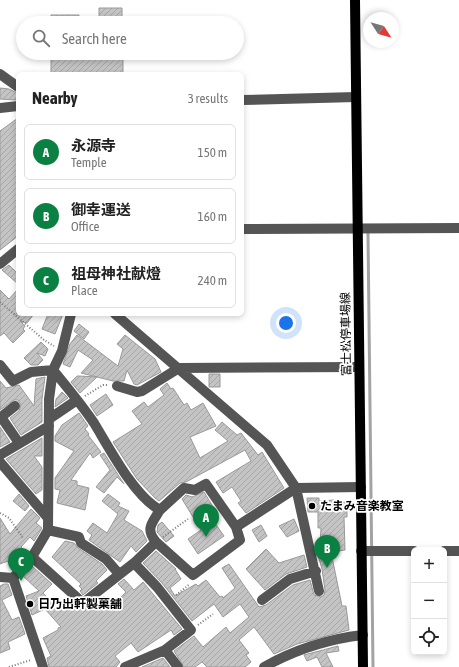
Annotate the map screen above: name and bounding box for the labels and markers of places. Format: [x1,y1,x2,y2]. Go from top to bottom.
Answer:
place label: たまみ音楽教室 [320,499,404,513]
marker: たまみ音楽教室 [307,501,317,511]
pin: A [193,504,219,537]
pin: B [314,535,340,568]
pin: C [8,548,34,581]
place label: 日乃出軒製菓舗 [38,597,122,611]
marker: 日乃出軒製菓舗 [25,599,35,609]

